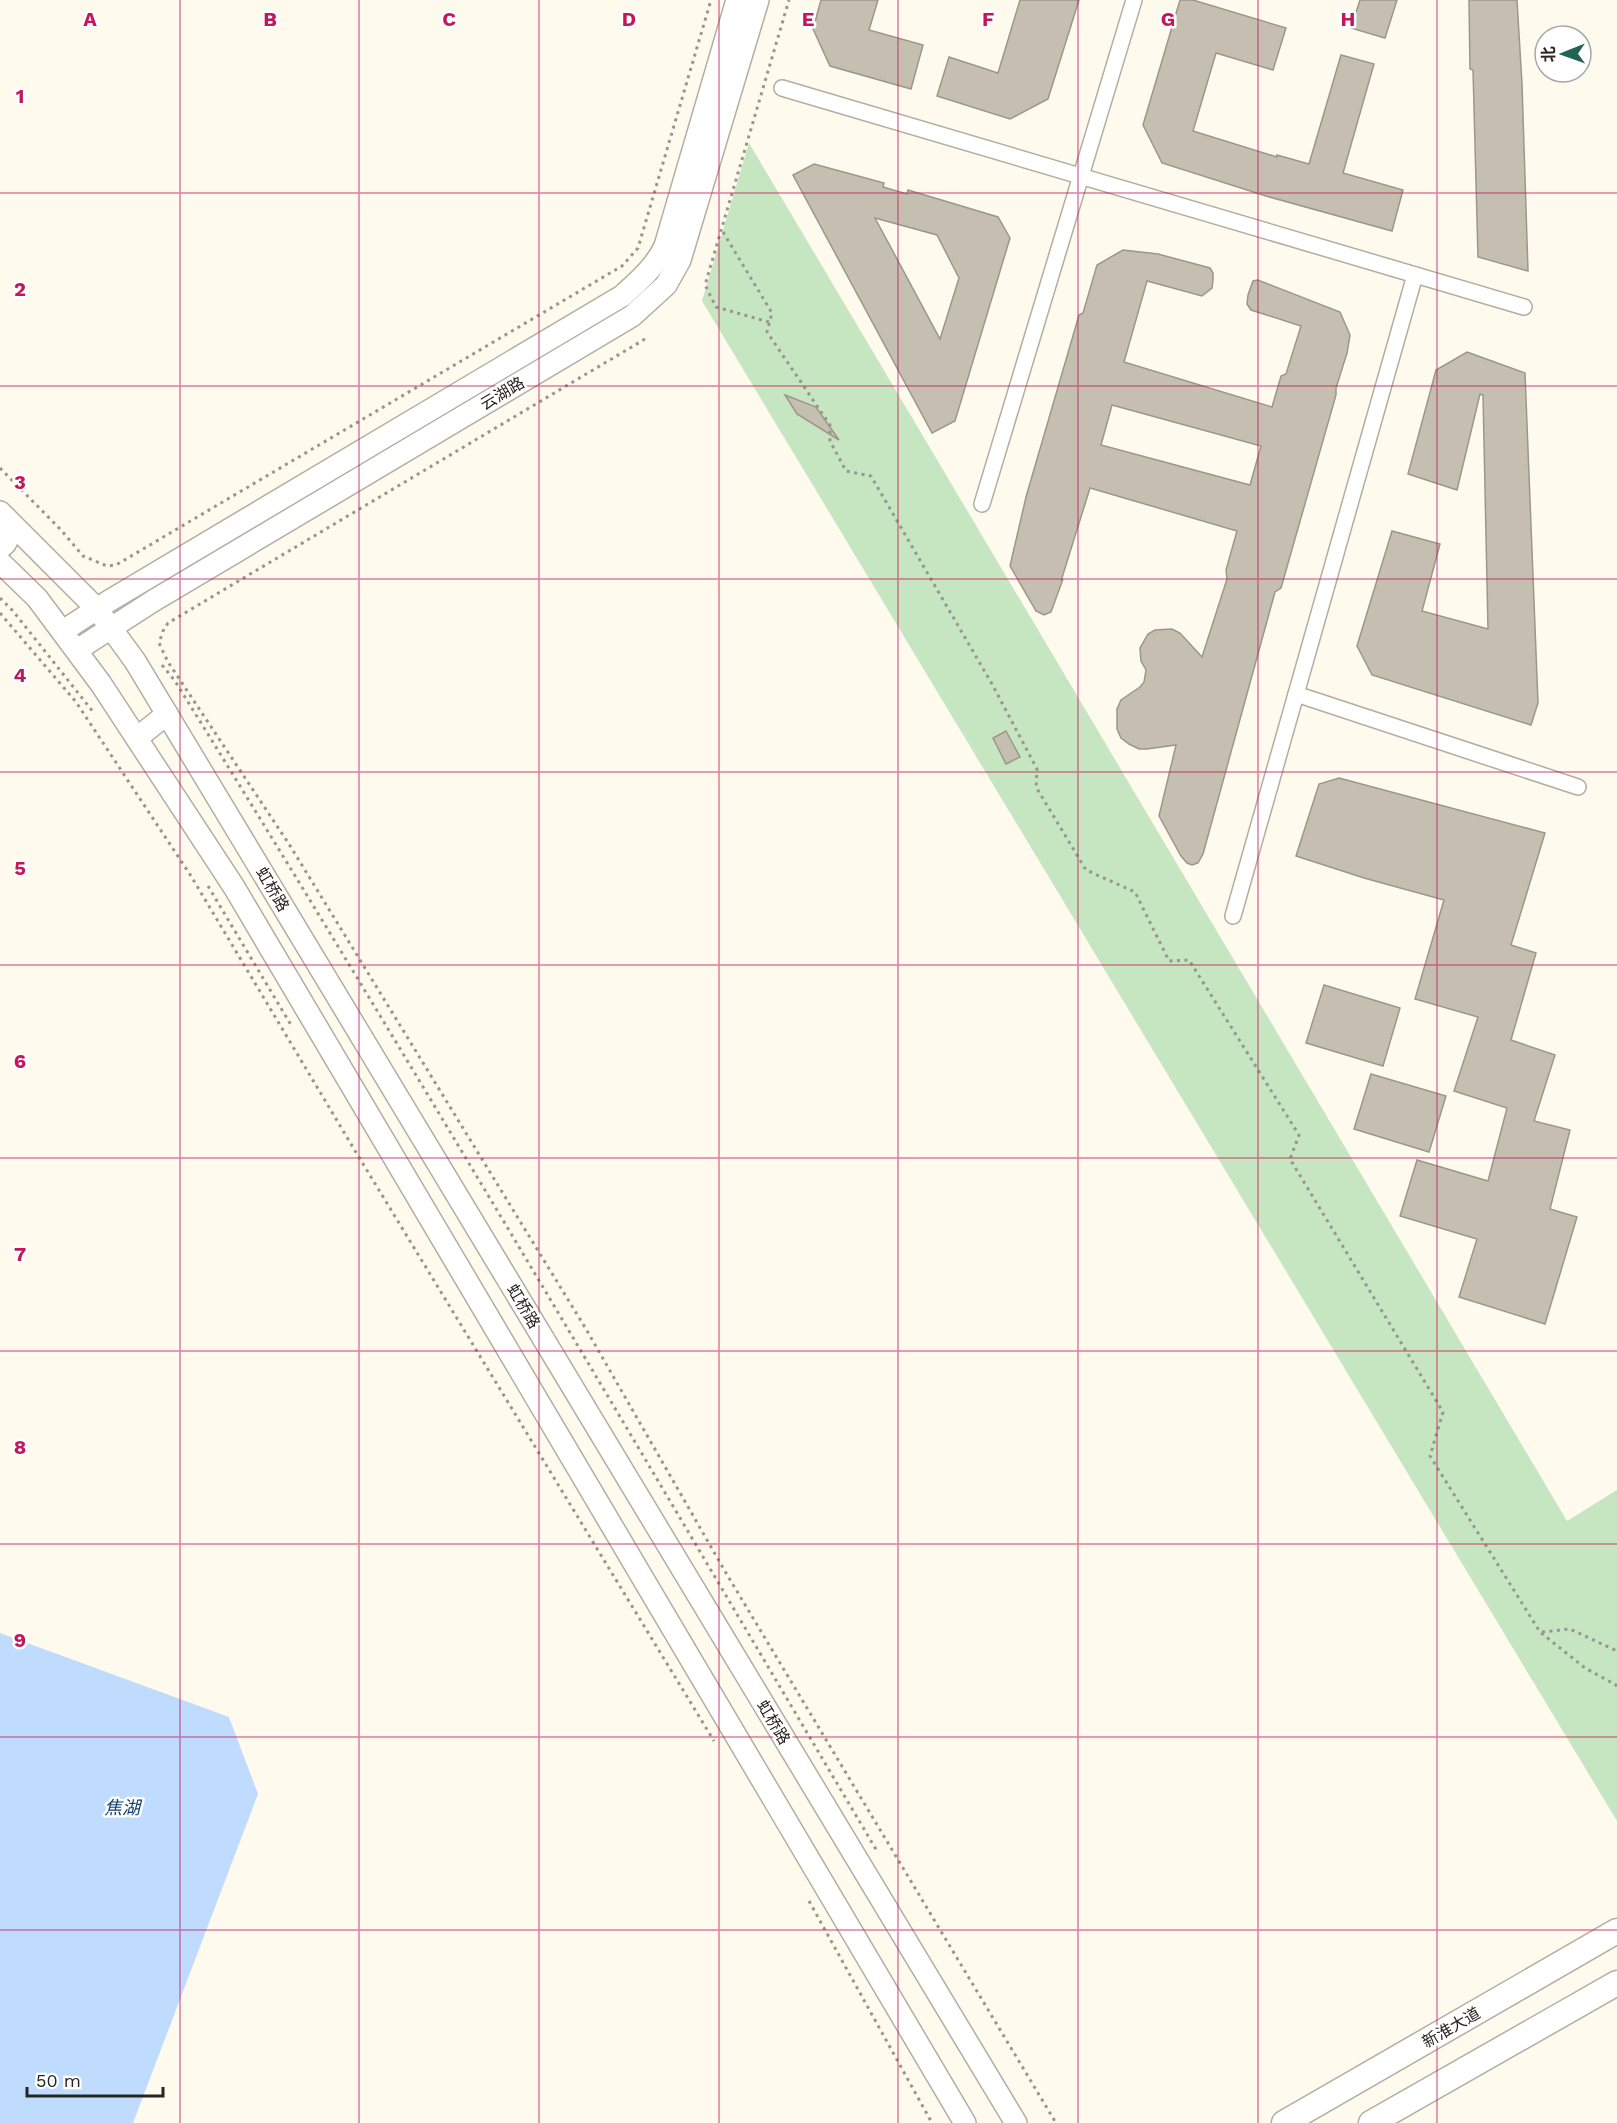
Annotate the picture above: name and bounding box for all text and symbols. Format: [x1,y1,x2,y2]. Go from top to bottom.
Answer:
text: A [83,7,97,31]
text: B [263,7,277,31]
text: C [442,7,456,31]
text: D [622,7,636,31]
text: E [802,7,814,31]
text: F [982,7,994,31]
text: G [1161,7,1175,31]
text: H [1341,7,1355,31]
north arrow [1533,24,1593,84]
text: 北 [1539,46,1558,62]
text: 1 [16,84,24,108]
text: 2 [14,277,26,301]
street label: 云湖路 [477,373,528,414]
text: 3 [14,470,26,494]
text: 4 [14,663,27,687]
text: 5 [14,856,26,880]
street label: 虹桥路 [252,864,293,915]
text: 6 [14,1049,26,1073]
text: 7 [14,1242,26,1266]
street label: 虹桥路 [503,1281,544,1332]
text: 8 [14,1435,26,1459]
text: 9 [14,1628,26,1652]
street label: 虹桥路 [753,1697,794,1748]
water label: 焦湖 [104,1797,143,1818]
street label: 新淮大道 [1419,2003,1484,2052]
scale bar [27,2060,164,2098]
text: 50 m [36,2070,81,2091]

